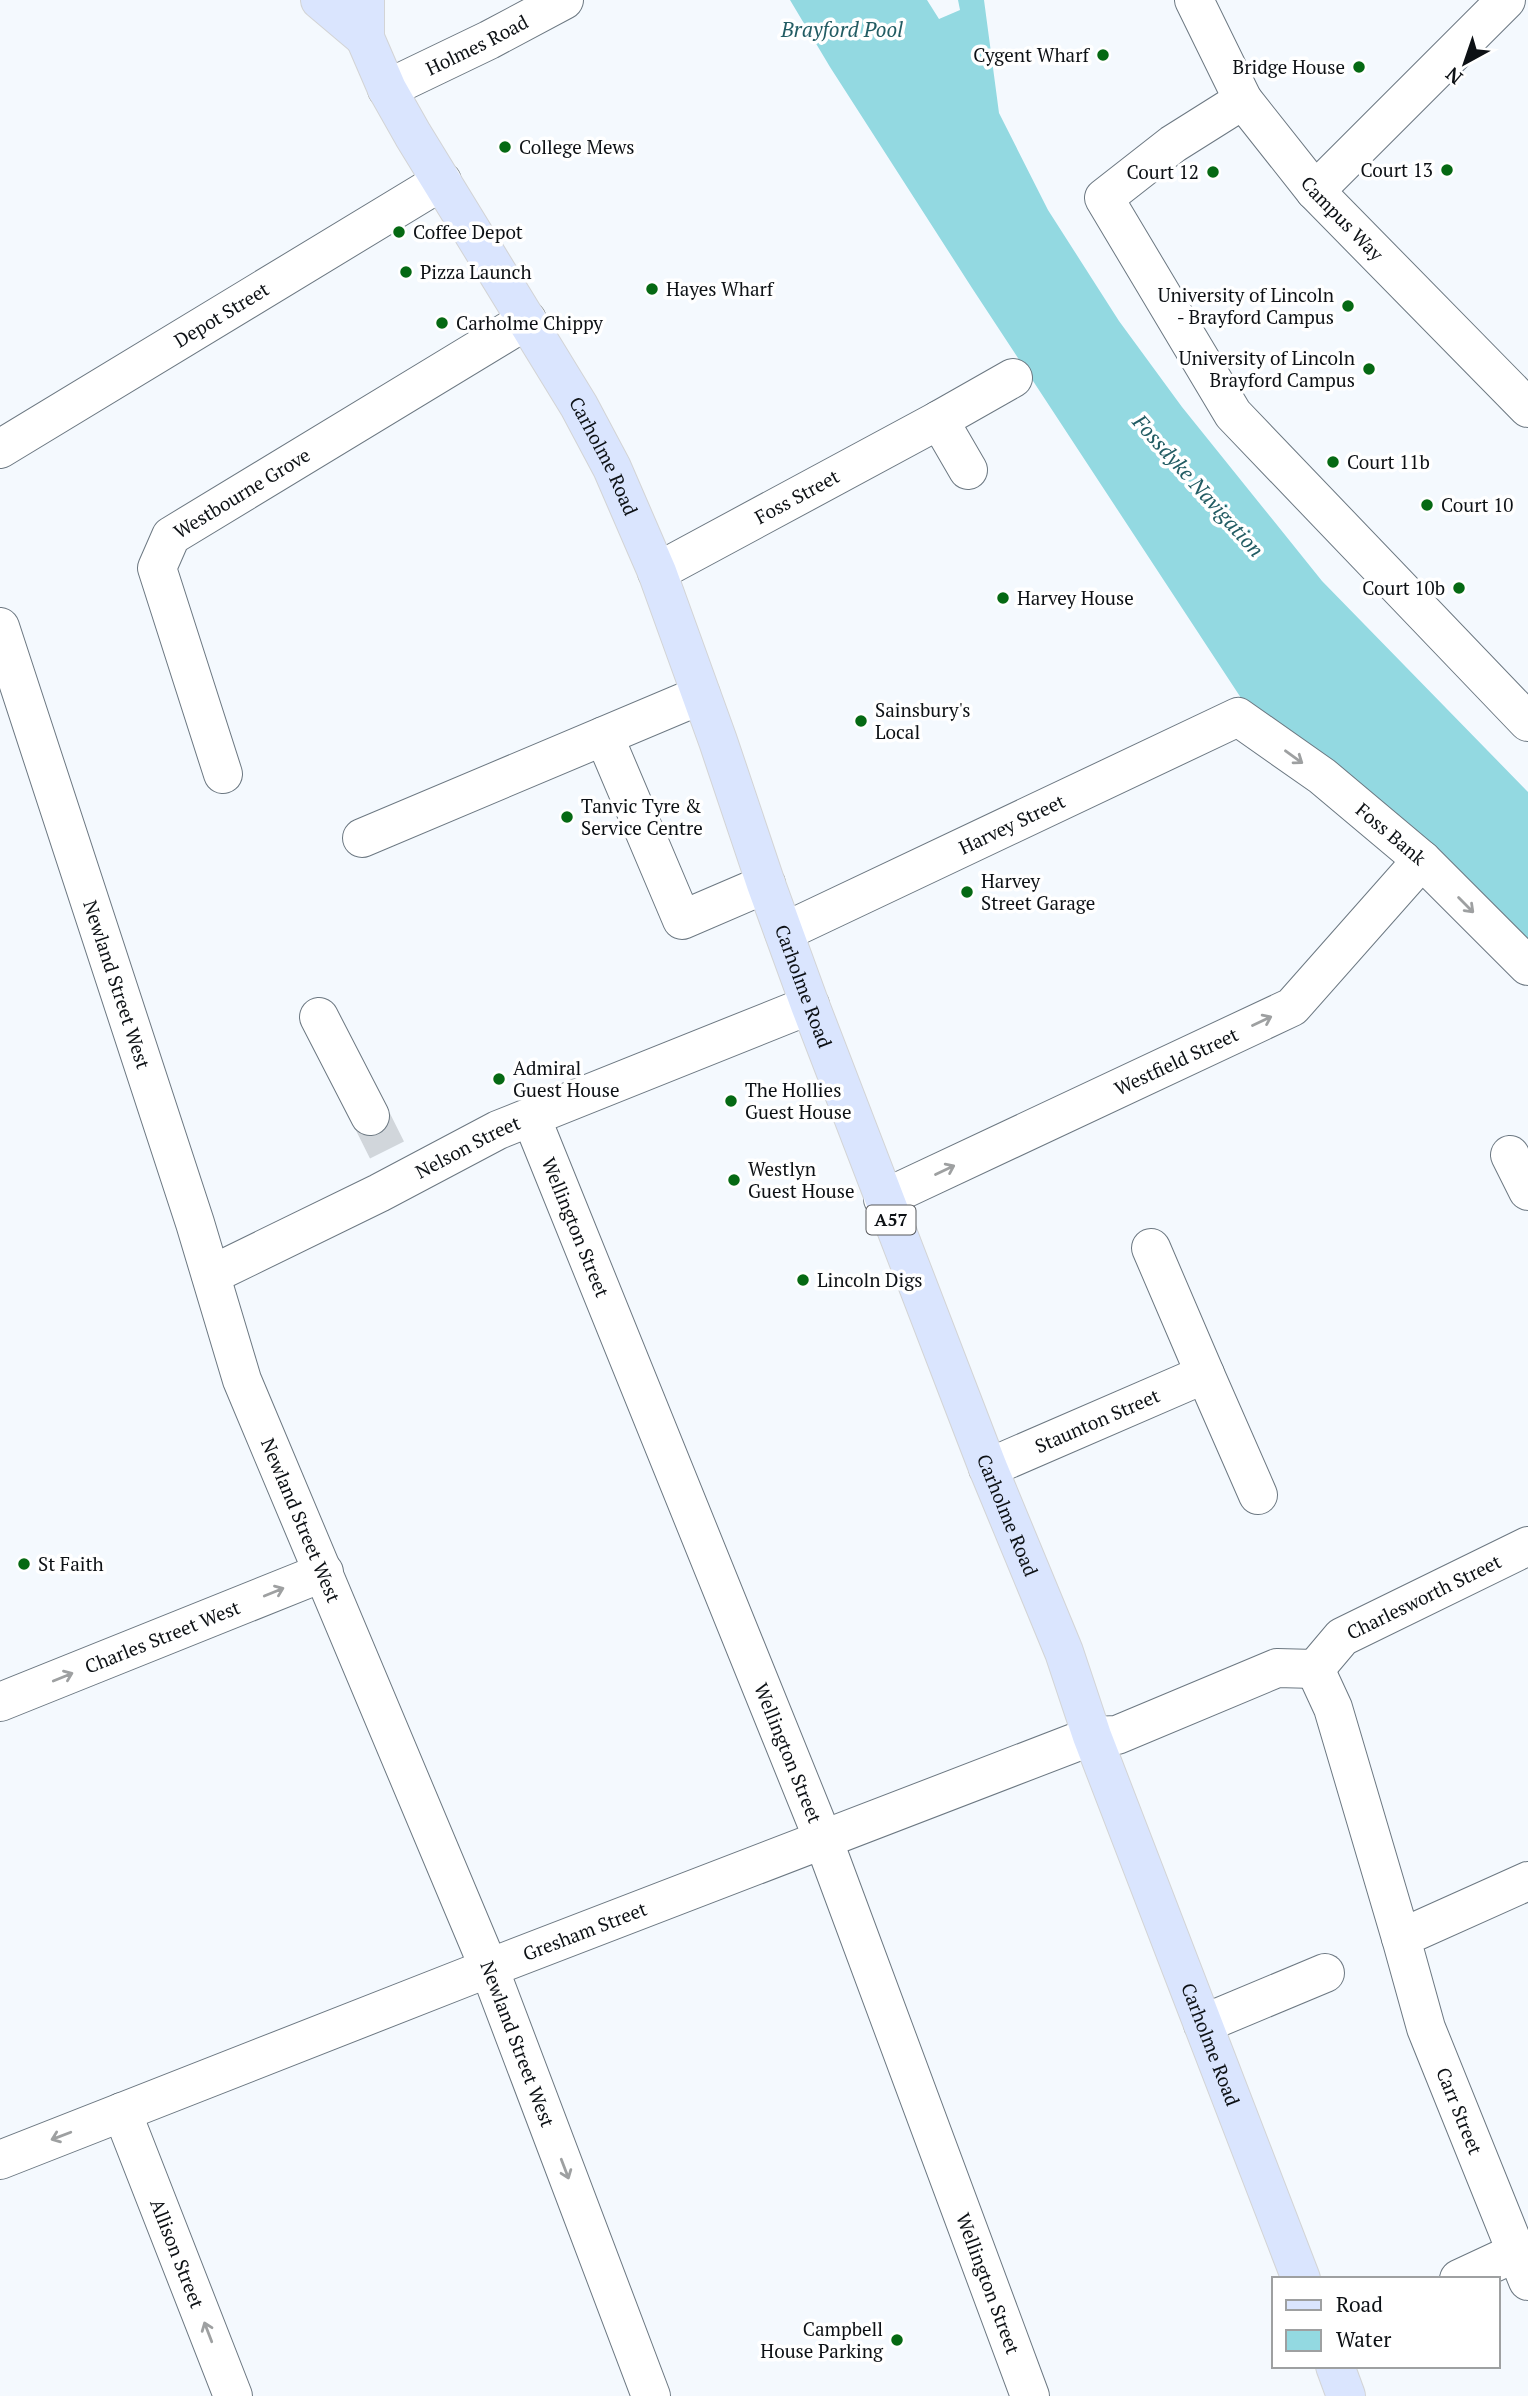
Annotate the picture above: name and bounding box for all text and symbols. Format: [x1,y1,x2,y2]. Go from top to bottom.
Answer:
street label: Holmes Road [421,8,533,81]
water label: Brayford Pool [780,15,903,43]
north arrow [1430,28,1500,98]
place label: Cygent Wharf [973,42,1090,67]
marker: Cygent Wharf [1095,47,1111,63]
place label: Bridge House [1233,54,1345,79]
marker: Bridge House [1351,59,1367,75]
text: N [1440,62,1467,91]
place label: College Mews [519,134,635,159]
marker: College Mews [497,139,513,155]
place label: Court 13 [1361,157,1433,182]
place label: Court 12 [1127,159,1199,184]
marker: Court 13 [1439,162,1455,178]
marker: Court 12 [1205,164,1221,180]
street label: Campus Way [1296,171,1390,266]
place label: Coffee Depot [413,219,523,244]
marker: Coffee Depot [391,224,407,240]
place label: Pizza Launch [420,259,532,284]
marker: Pizza Launch [398,264,414,280]
street label: Depot Street [169,276,273,353]
place label: Hayes Wharf [666,276,775,301]
marker: Hayes Wharf [644,281,660,297]
place label: University of Lincoln - Brayford Campus [1158,282,1334,329]
marker: University of Lincoln - Brayford Campus [1340,298,1356,314]
place label: Carholme Chippy [456,310,603,335]
marker: Carholme Chippy [434,315,450,331]
place label: University of Lincoln Brayford Campus [1179,345,1355,392]
marker: University of Lincoln Brayford Campus [1361,361,1377,377]
street label: Carholme Road [564,392,644,519]
water label: Fossdyke Navigation [1126,407,1270,563]
street label: Westbourne Grove [169,442,314,544]
place label: Court 11b [1347,449,1430,474]
marker: Court 11b [1325,454,1341,470]
street label: Foss Street [750,463,843,529]
place label: Court 10 [1441,492,1513,517]
marker: Court 10 [1419,497,1435,513]
place label: Court 10b [1362,575,1445,600]
marker: Court 10b [1451,580,1467,596]
place label: Harvey House [1017,585,1134,610]
marker: Harvey House [995,590,1011,606]
place label: Sainsbury's Local [875,697,970,744]
marker: Sainsbury's Local [853,713,869,729]
one-way arrow [1284,750,1303,764]
street label: Harvey Street [954,788,1069,860]
place label: Tanvic Tyre & Service Centre [581,793,703,840]
street label: Foss Bank [1351,797,1432,870]
marker: Tanvic Tyre & Service Centre [559,809,575,825]
place label: Harvey Street Garage [981,868,1095,915]
marker: Harvey Street Garage [959,884,975,900]
one-way arrow [1457,896,1474,913]
street label: Newland Street West [78,897,157,1072]
street label: Carholme Road [770,921,838,1052]
one-way arrow [1251,1014,1272,1027]
street label: Westfield Street [1110,1021,1242,1101]
place label: Admiral Guest House [513,1055,619,1102]
marker: Admiral Guest House [491,1071,507,1087]
place label: The Hollies Guest House [745,1077,851,1124]
marker: The Hollies Guest House [723,1093,739,1109]
street label: Nelson Street [411,1109,524,1184]
street label: Wellington Street [537,1153,616,1301]
place label: Westlyn Guest House [748,1156,854,1203]
one-way arrow [934,1163,955,1176]
marker: Westlyn Guest House [726,1172,742,1188]
road number: A57 [866,1205,916,1234]
place label: Lincoln Digs [817,1267,922,1292]
marker: Lincoln Digs [795,1272,811,1288]
street label: Staunton Street [1031,1382,1163,1458]
street label: Newland Street West [256,1434,347,1606]
street label: Carholme Road [972,1450,1044,1580]
street label: Charlesworth Street [1342,1548,1505,1645]
place label: St Faith [38,1551,104,1576]
marker: St Faith [16,1556,32,1572]
one-way arrow [263,1585,285,1598]
street label: Charles Street West [81,1594,244,1679]
one-way arrow [52,1670,74,1683]
street label: Wellington Street [749,1679,828,1826]
street label: Gresham Street [519,1896,650,1966]
street label: Newland Street West [475,1957,561,2130]
street label: Carholme Road [1176,1979,1246,2109]
street label: Carr Street [1431,2063,1489,2158]
one-way arrow [50,2130,72,2143]
one-way arrow [560,2158,572,2180]
street label: Allison Street [145,2195,210,2312]
street label: Wellington Street [951,2209,1026,2357]
legend [1272,2277,1500,2368]
text: Road [1336,2290,1383,2318]
place label: Campbell House Parking [760,2316,884,2363]
one-way arrow [201,2322,214,2344]
text: Water [1336,2325,1391,2353]
marker: Campbell House Parking [889,2332,905,2348]

